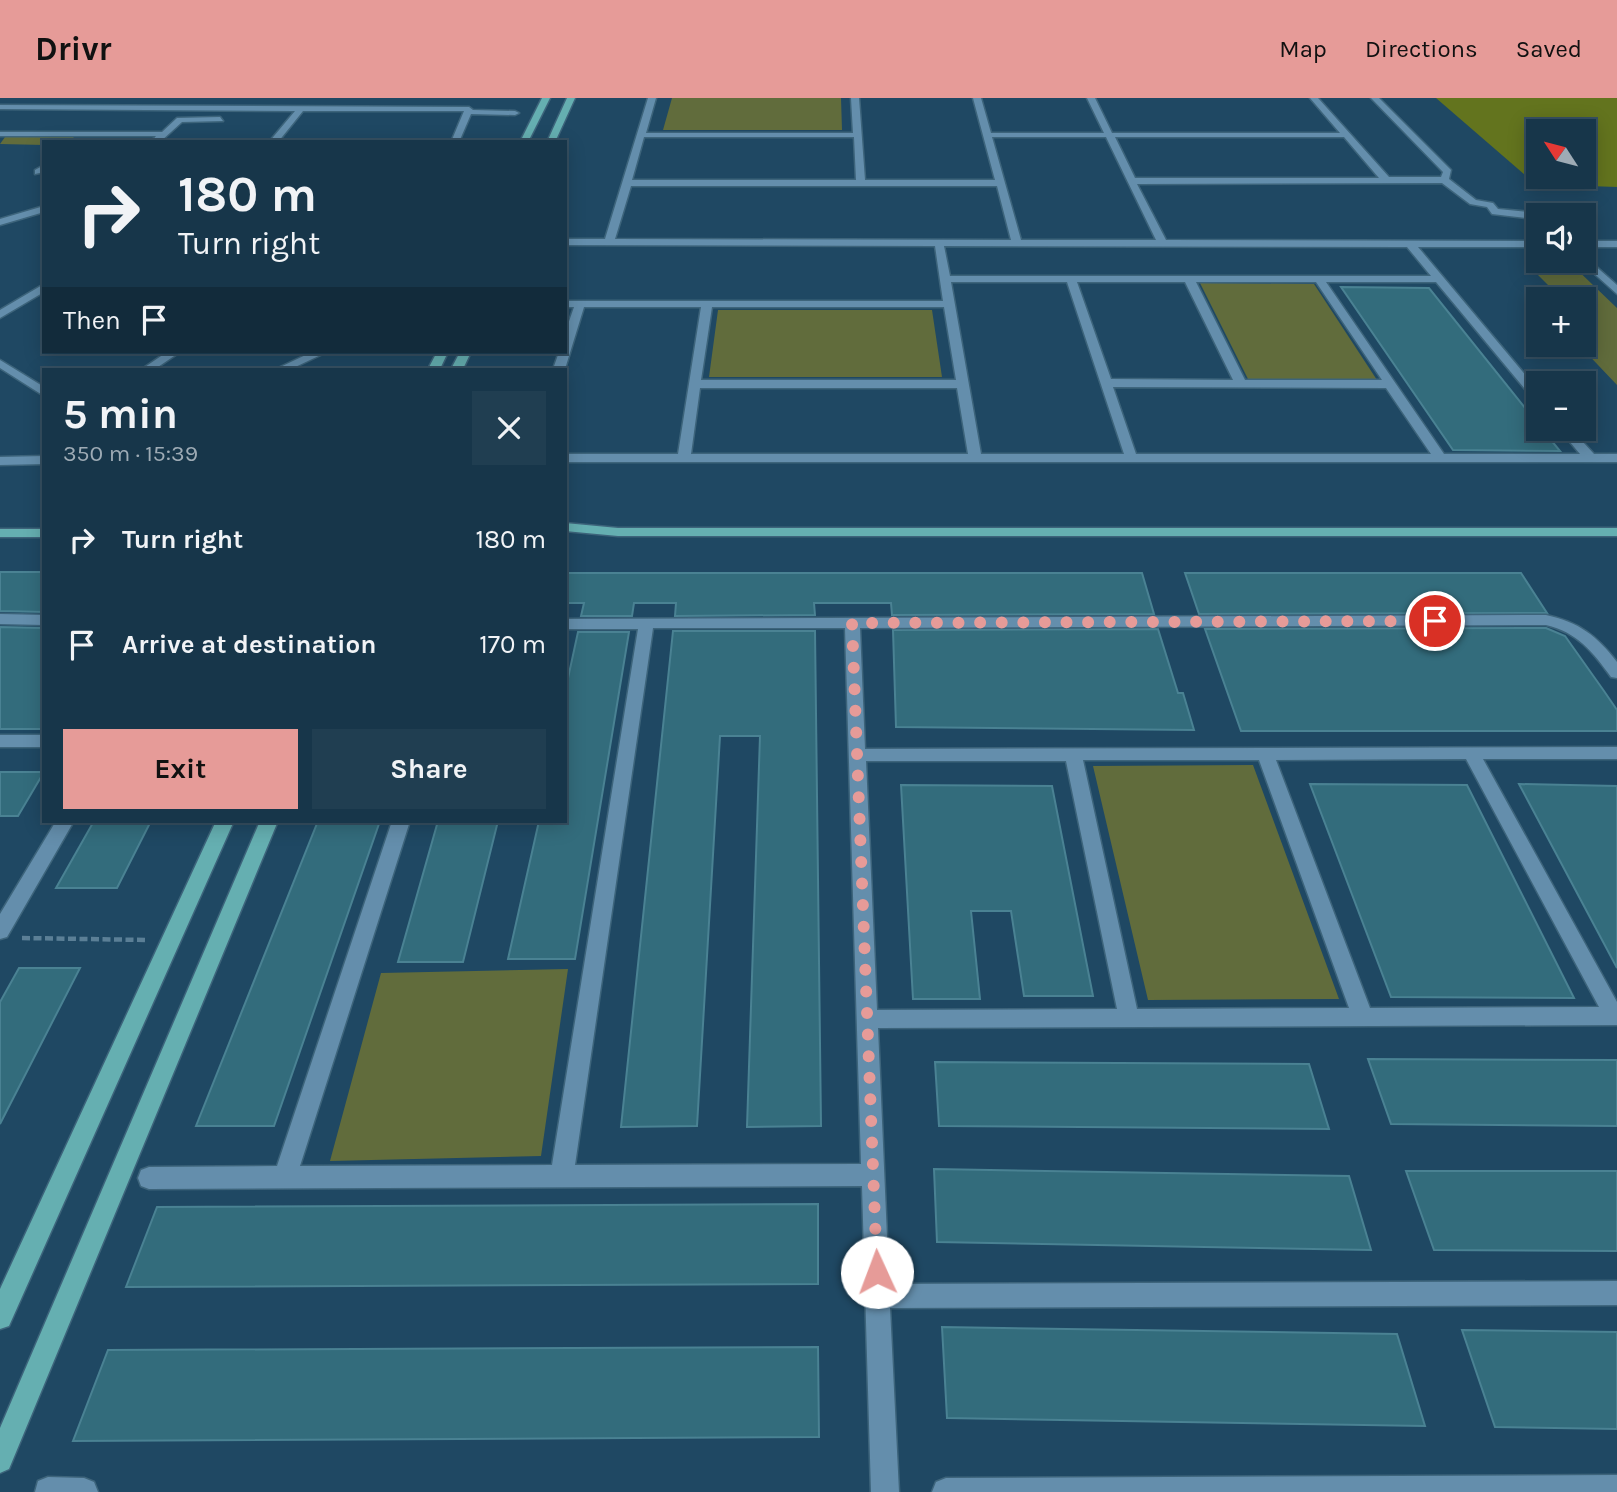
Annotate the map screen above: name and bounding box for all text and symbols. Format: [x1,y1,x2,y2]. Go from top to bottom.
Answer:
text: Drivr [35,30,112,68]
text: Map [1279,35,1327,63]
text: Directions [1365,35,1478,63]
text: Saved [1516,35,1582,63]
north arrow [1526,119,1596,189]
map controls [1526,119,1596,441]
text: 180 m [178,166,317,223]
icon: right [63,168,154,259]
button: sound [1526,203,1596,273]
text: Turn right [178,225,320,262]
button: + [1526,287,1596,357]
icon: arrive [135,301,173,339]
text: Then [63,305,121,336]
button: − [1526,371,1596,441]
text: 5 min [63,389,178,439]
button: close [472,391,546,465]
text: 350 m · 15:39 [63,440,198,467]
icon: right [63,521,101,559]
text: Turn right [122,524,243,555]
text: 180 m [476,524,546,555]
pin [1405,591,1465,651]
icon: arrive [1416,602,1454,640]
icon: arrive [63,626,101,664]
text: Arrive at destination [122,629,376,660]
text: 170 m [479,629,546,660]
button: Exit [63,729,298,809]
button: Share [312,729,546,809]
position arrow [840,1235,914,1309]

